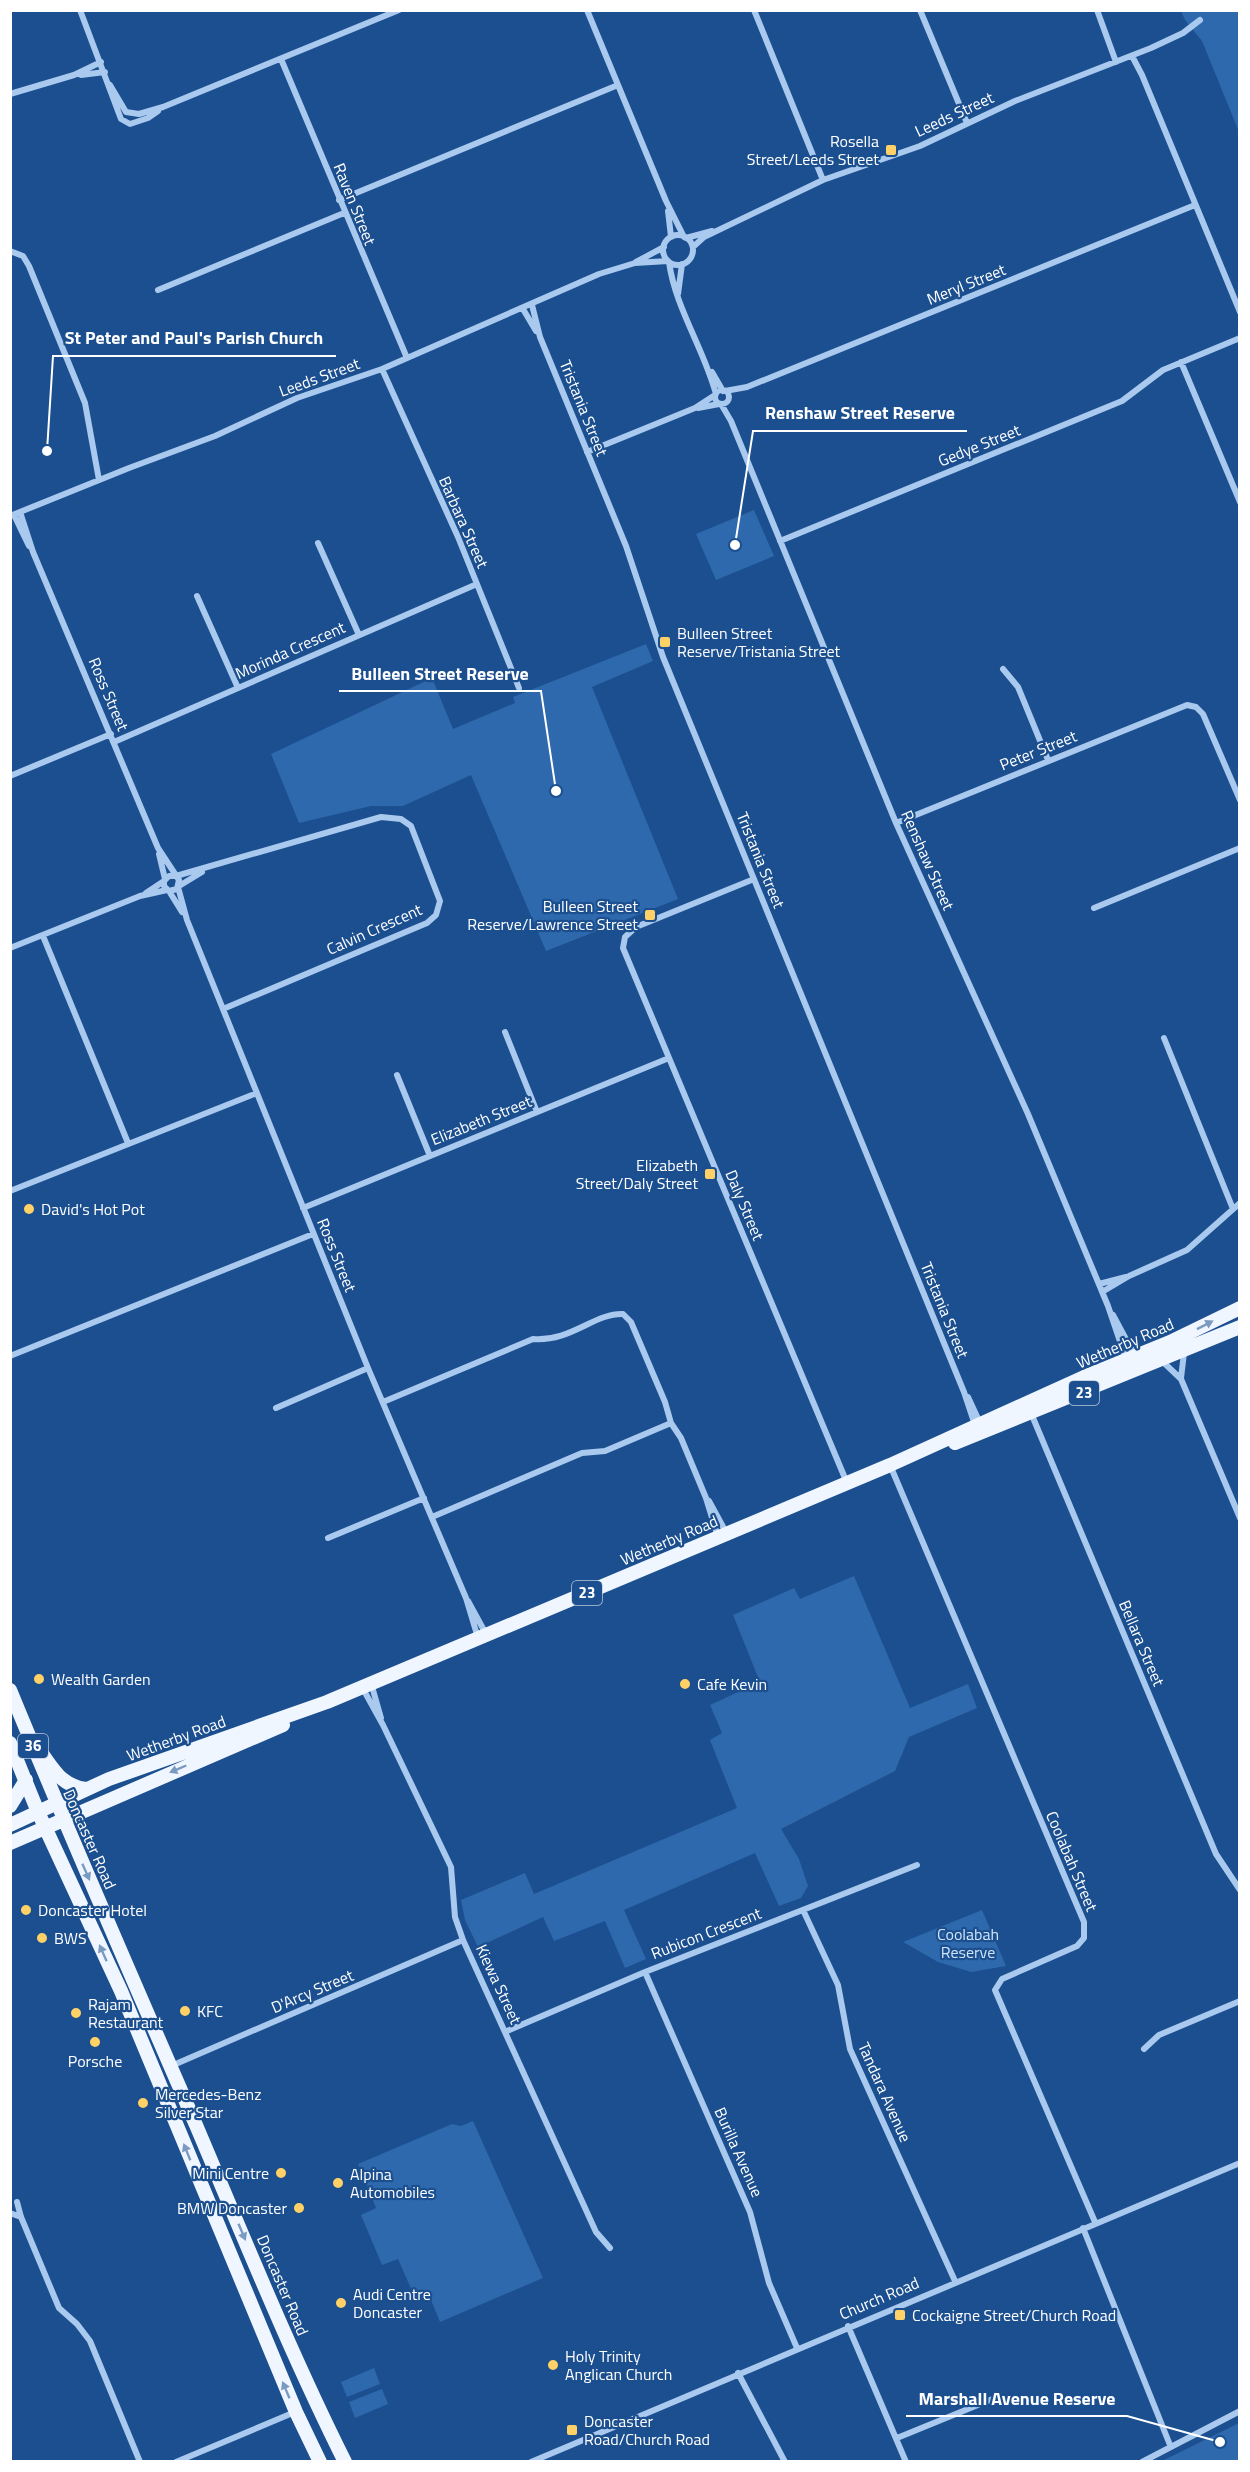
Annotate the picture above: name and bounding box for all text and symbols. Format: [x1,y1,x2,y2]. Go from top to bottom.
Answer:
street label: Leeds Street [911,85,998,143]
place label: Rosella Street/Leeds Street [747,129,879,171]
marker: Rosella Street/Leeds Street [884,143,898,157]
street label: Raven Street [328,159,383,249]
street label: Meryl Street [923,257,1009,311]
callout: St Peter and Paul's Parish Church [53,320,336,356]
text: St Peter and Paul's Parish Church [65,324,323,351]
street label: Leeds Street [275,351,363,403]
street label: Tristania Street [554,356,614,460]
callout: Renshaw Street Reserve [753,395,967,431]
text: Renshaw Street Reserve [765,399,955,426]
street label: Gedye Street [934,417,1024,472]
street label: Barbara Street [433,472,495,572]
street label: Morinda Crescent [231,615,349,685]
place label: Bulleen Street Reserve/Tristania Street [677,621,840,663]
marker: Bulleen Street Reserve/Tristania Street [658,635,672,649]
street label: Ross Street [83,653,135,735]
callout: Bulleen Street Reserve [339,655,541,691]
text: Bulleen Street Reserve [351,660,529,687]
street label: Peter Street [996,723,1081,776]
street label: Renshaw Street [895,806,961,914]
street label: Tristania Street [731,808,791,912]
place label: Bulleen Street Reserve/Lawrence Street [467,894,638,936]
street label: Calvin Crescent [322,897,426,961]
marker: Bulleen Street Reserve/Lawrence Street [643,908,657,922]
street label: Elizabeth Street [427,1089,535,1151]
place label: Elizabeth Street/Daly Street [576,1153,698,1195]
street label: Daly Street [719,1166,771,1244]
marker: Elizabeth Street/Daly Street [703,1167,717,1181]
place label: David's Hot Pot [41,1197,145,1221]
marker: David's Hot Pot [22,1202,36,1216]
street label: Ross Street [311,1214,363,1296]
street label: Tristania Street [915,1258,975,1362]
street label: Wetherby Road [1073,1312,1177,1374]
one-way arrow [1196,1320,1213,1330]
road number: 23 [1069,1381,1099,1405]
street label: Wetherby Road [617,1509,721,1571]
road number: 23 [572,1581,602,1605]
street label: Bellara Street [1113,1596,1171,1690]
place label: Wealth Garden [51,1667,151,1691]
marker: Wealth Garden [32,1672,46,1686]
place label: Cafe Kevin [697,1672,767,1696]
marker: Cafe Kevin [678,1677,692,1691]
street label: Wetherby Road [123,1709,229,1767]
road number: 36 [18,1734,48,1758]
one-way arrow [169,1764,187,1774]
street label: Doncaster Road [57,1785,123,1893]
street label: Coolabah Street [1040,1807,1104,1915]
one-way arrow [81,1863,91,1881]
place label: Doncaster Hotel [38,1898,147,1922]
street label: Rubicon Crescent [647,1901,765,1965]
marker: Doncaster Hotel [19,1903,33,1917]
park label: Coolabah Reserve [937,1922,999,1964]
place label: BWS [54,1926,87,1950]
marker: BWS [35,1931,49,1945]
street label: Kiewa Street [470,1940,528,2028]
one-way arrow [98,1943,108,1961]
street label: D'Arcy Street [267,1963,357,2019]
place label: Rajam Restaurant [88,1992,163,2034]
place label: KFC [197,1999,223,2023]
marker: KFC [178,2004,192,2018]
marker: Rajam Restaurant [69,2006,83,2020]
marker: Porsche [88,2035,102,2049]
street label: Tandara Avenue [852,2038,918,2146]
place label: Porsche [68,2049,122,2073]
place label: Mercedes-Benz Silver Star [155,2082,261,2124]
marker: Mercedes-Benz Silver Star [136,2096,150,2110]
street label: Burilla Avenue [708,2103,770,2201]
one-way arrow [182,2142,192,2160]
place label: Mini Centre [192,2161,269,2185]
place label: Alpina Automobiles [350,2162,435,2204]
marker: Mini Centre [274,2166,288,2180]
marker: Alpina Automobiles [331,2176,345,2190]
place label: BMW Doncaster [177,2196,287,2220]
marker: BMW Doncaster [292,2201,306,2215]
one-way arrow [237,2224,247,2242]
street label: Doncaster Road [251,2231,315,2339]
street label: Church Road [835,2270,923,2326]
place label: Audi Centre Doncaster [353,2282,431,2324]
marker: Audi Centre Doncaster [334,2296,348,2310]
place label: Cockaigne Street/Church Road [912,2303,1116,2327]
marker: Cockaigne Street/Church Road [893,2308,907,2322]
place label: Holy Trinity Anglican Church [565,2344,672,2386]
marker: Holy Trinity Anglican Church [546,2358,560,2372]
one-way arrow [281,2380,291,2398]
callout: Marshall Avenue Reserve [906,2380,1127,2416]
text: Marshall Avenue Reserve [919,2385,1115,2412]
place label: Doncaster Road/Church Road [584,2409,710,2451]
marker: Doncaster Road/Church Road [565,2423,579,2437]

